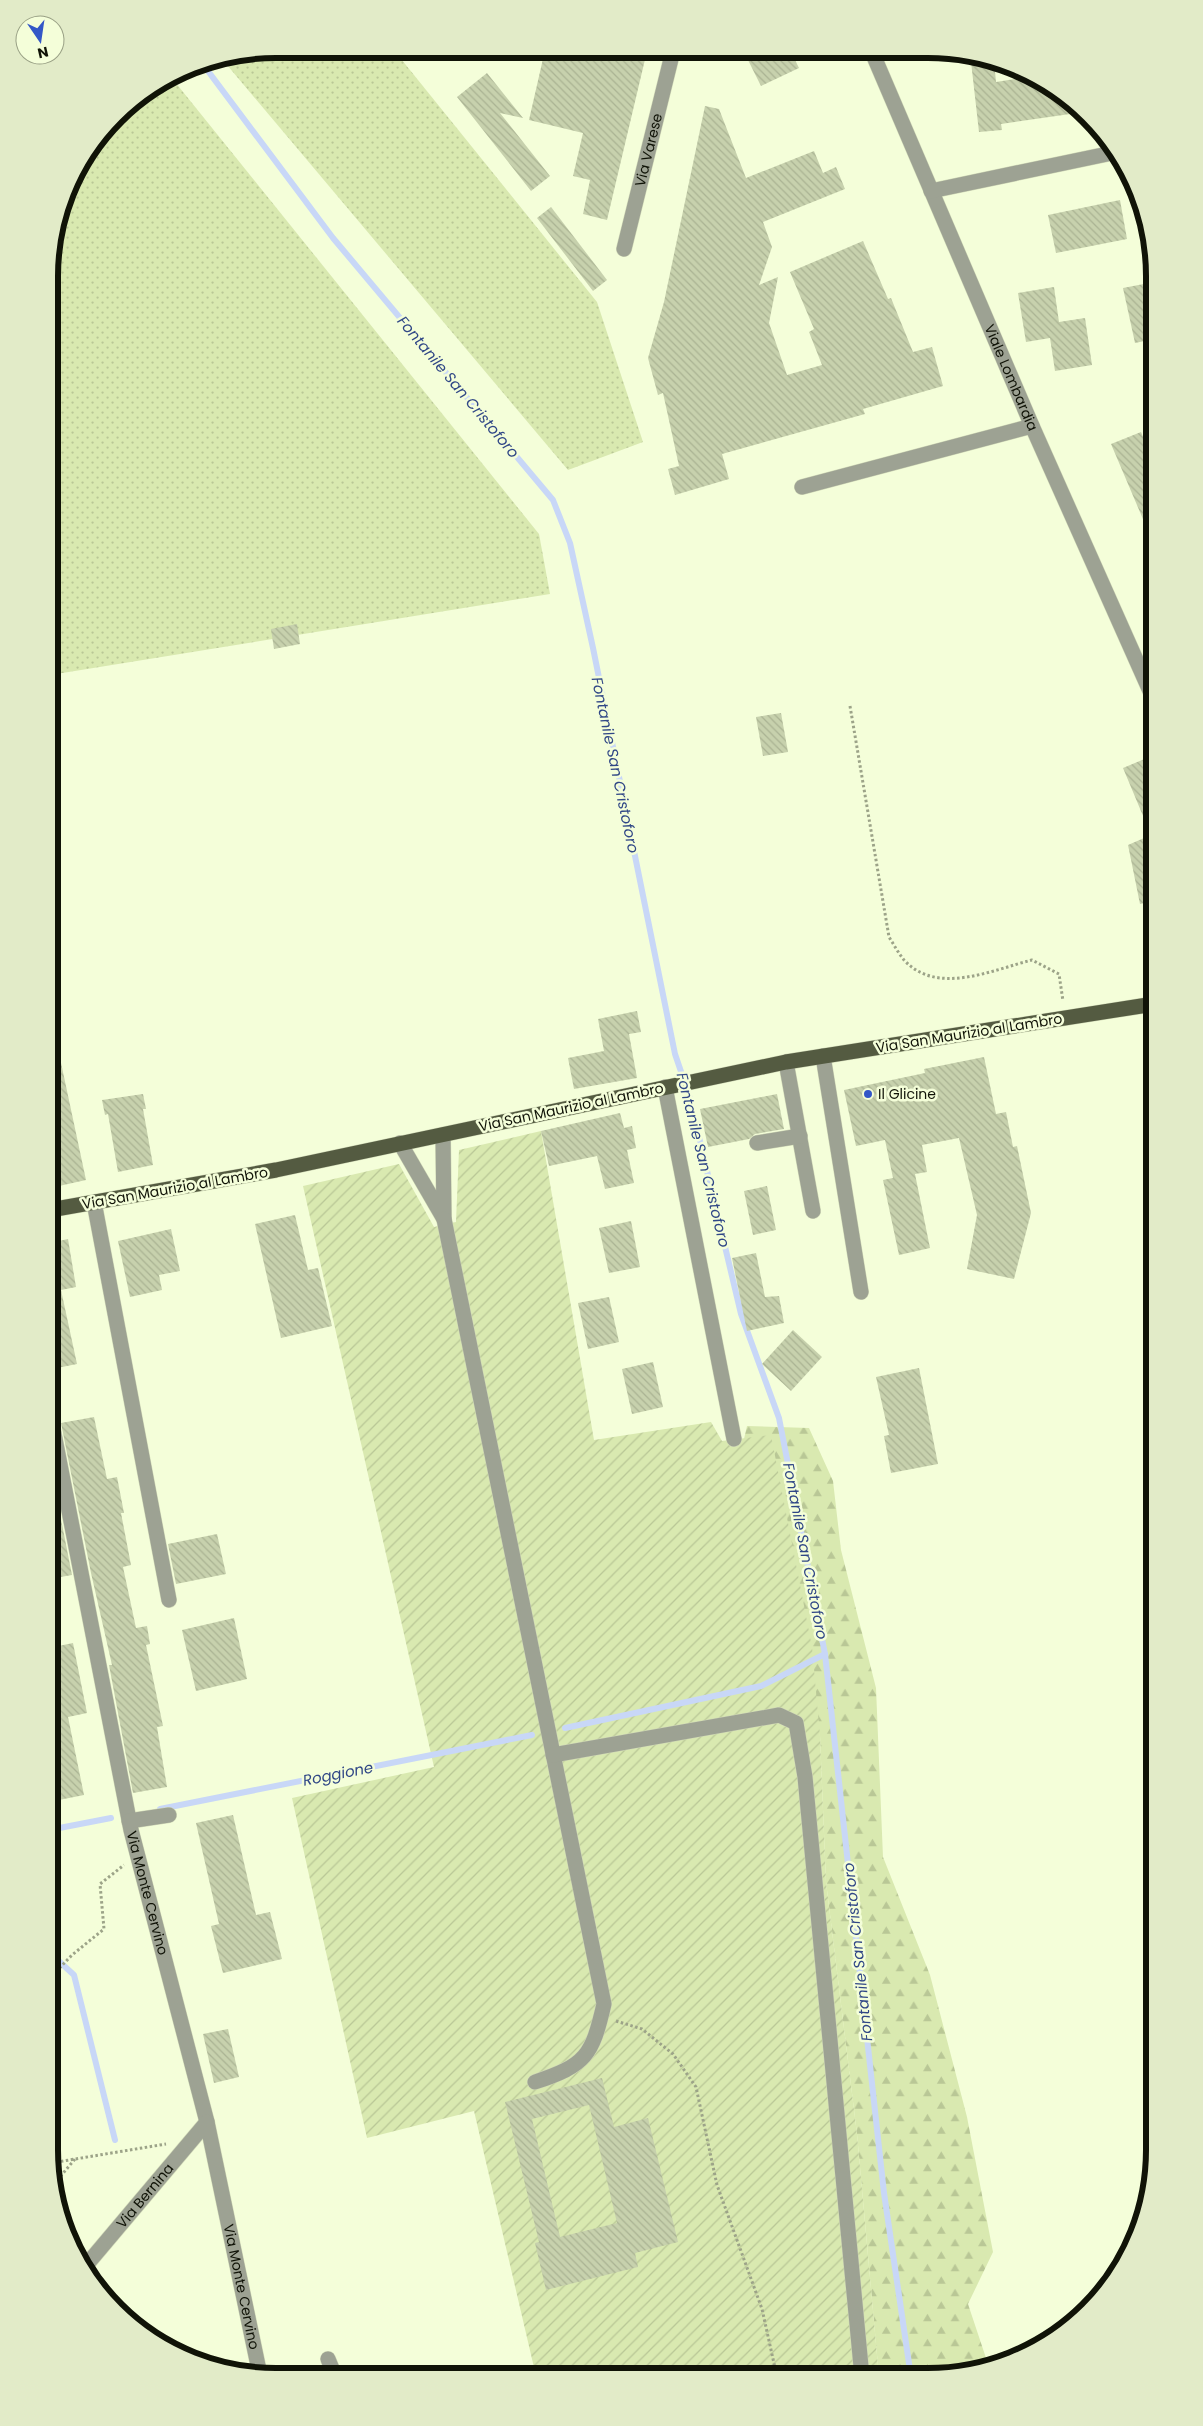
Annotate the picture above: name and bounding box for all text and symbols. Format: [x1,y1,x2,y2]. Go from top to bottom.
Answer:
north arrow [15,15,65,65]
text: N [36,42,50,64]
street label: Via Varese [630,111,667,189]
water label: Fontanile San Cristoforo [393,311,524,462]
street label: Viale Lombardia [980,321,1043,434]
water label: Fontanile San Cristoforo [587,675,644,855]
street label: Via San Maurizio al Lambro [874,1008,1064,1058]
water label: Fontanile San Cristoforo [672,1070,735,1250]
street label: Via San Maurizio al Lambro [477,1078,665,1136]
place label: Il Glicine [878,1084,936,1104]
marker: Il Glicine [862,1088,874,1100]
street label: Via San Maurizio al Lambro [81,1162,270,1214]
water label: Fontanile San Cristoforo [778,1461,833,1641]
water label: Roggione [301,1756,375,1791]
street label: Via Monte Cervino [122,1829,173,1957]
water label: Fontanile San Cristoforo [838,1862,877,2042]
street label: Via Bernina [112,2159,178,2232]
street label: Via Monte Cervino [219,2222,264,2351]

